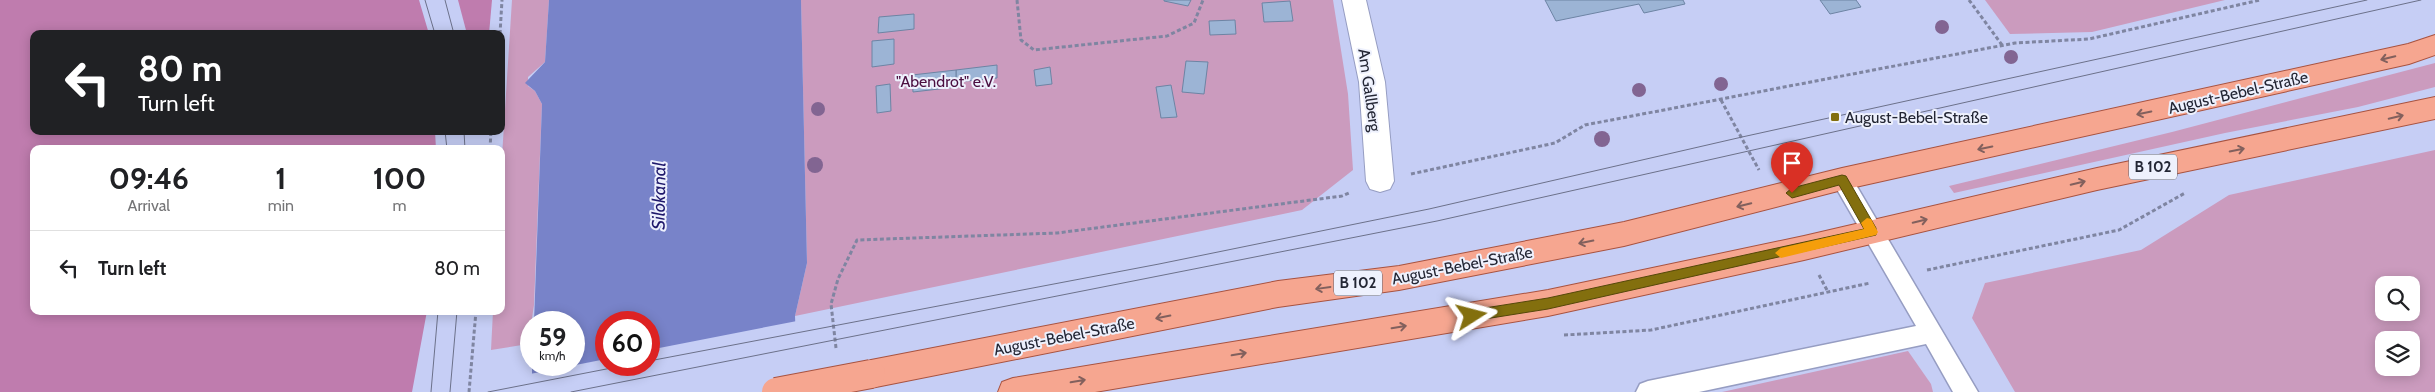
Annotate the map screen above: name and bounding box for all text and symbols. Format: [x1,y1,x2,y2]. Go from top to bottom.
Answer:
text: 80 m [138,47,222,90]
street label: Am Gallberg [1354,47,1385,134]
icon: left [55,50,120,115]
one-way arrow [2381,54,2397,63]
street label: August-Bebel-Straße [2166,67,2310,118]
park label: "Abendrot" e.V. [896,72,996,91]
text: Turn left [138,90,215,117]
place label: August-Bebel-Straße [1845,108,1988,127]
one-way arrow [2136,109,2152,118]
marker: August-Bebel-Straße [1829,111,1841,123]
one-way arrow [2387,112,2403,121]
pin [1771,142,1813,193]
one-way arrow [1977,144,1993,153]
one-way arrow [2228,145,2244,155]
icon: arrive [1778,149,1806,177]
road number: B 102 [2129,154,2177,180]
text: 09:46 [109,160,189,197]
text: 1 [275,160,286,197]
text: 100 [373,160,426,197]
water label: Silokanal [647,161,671,230]
one-way arrow [2069,178,2085,187]
text: Arrival [128,196,170,215]
text: min [268,196,294,215]
text: m [392,196,407,215]
one-way arrow [1737,201,1753,210]
one-way arrow [1911,216,1927,225]
one-way arrow [1578,237,1594,247]
street label: August-Bebel-Straße [1390,243,1534,288]
icon: left [55,254,83,282]
text: Turn left [98,257,166,280]
text: 80 m [434,257,480,280]
road number: B 102 [1334,270,1382,296]
map controls [2375,276,2420,376]
button: search [2375,276,2420,321]
one-way arrow [1315,283,1331,293]
position arrow [1445,289,1497,341]
speed limit sign: 60 [595,311,660,376]
one-way arrow [1155,313,1171,322]
street label: August-Bebel-Straße [992,314,1136,359]
text: 59 [539,322,566,352]
one-way arrow [1390,322,1406,332]
button: layers [2375,331,2420,376]
text: km/h [539,348,566,363]
one-way arrow [1230,348,1246,358]
one-way arrow [1070,375,1086,385]

